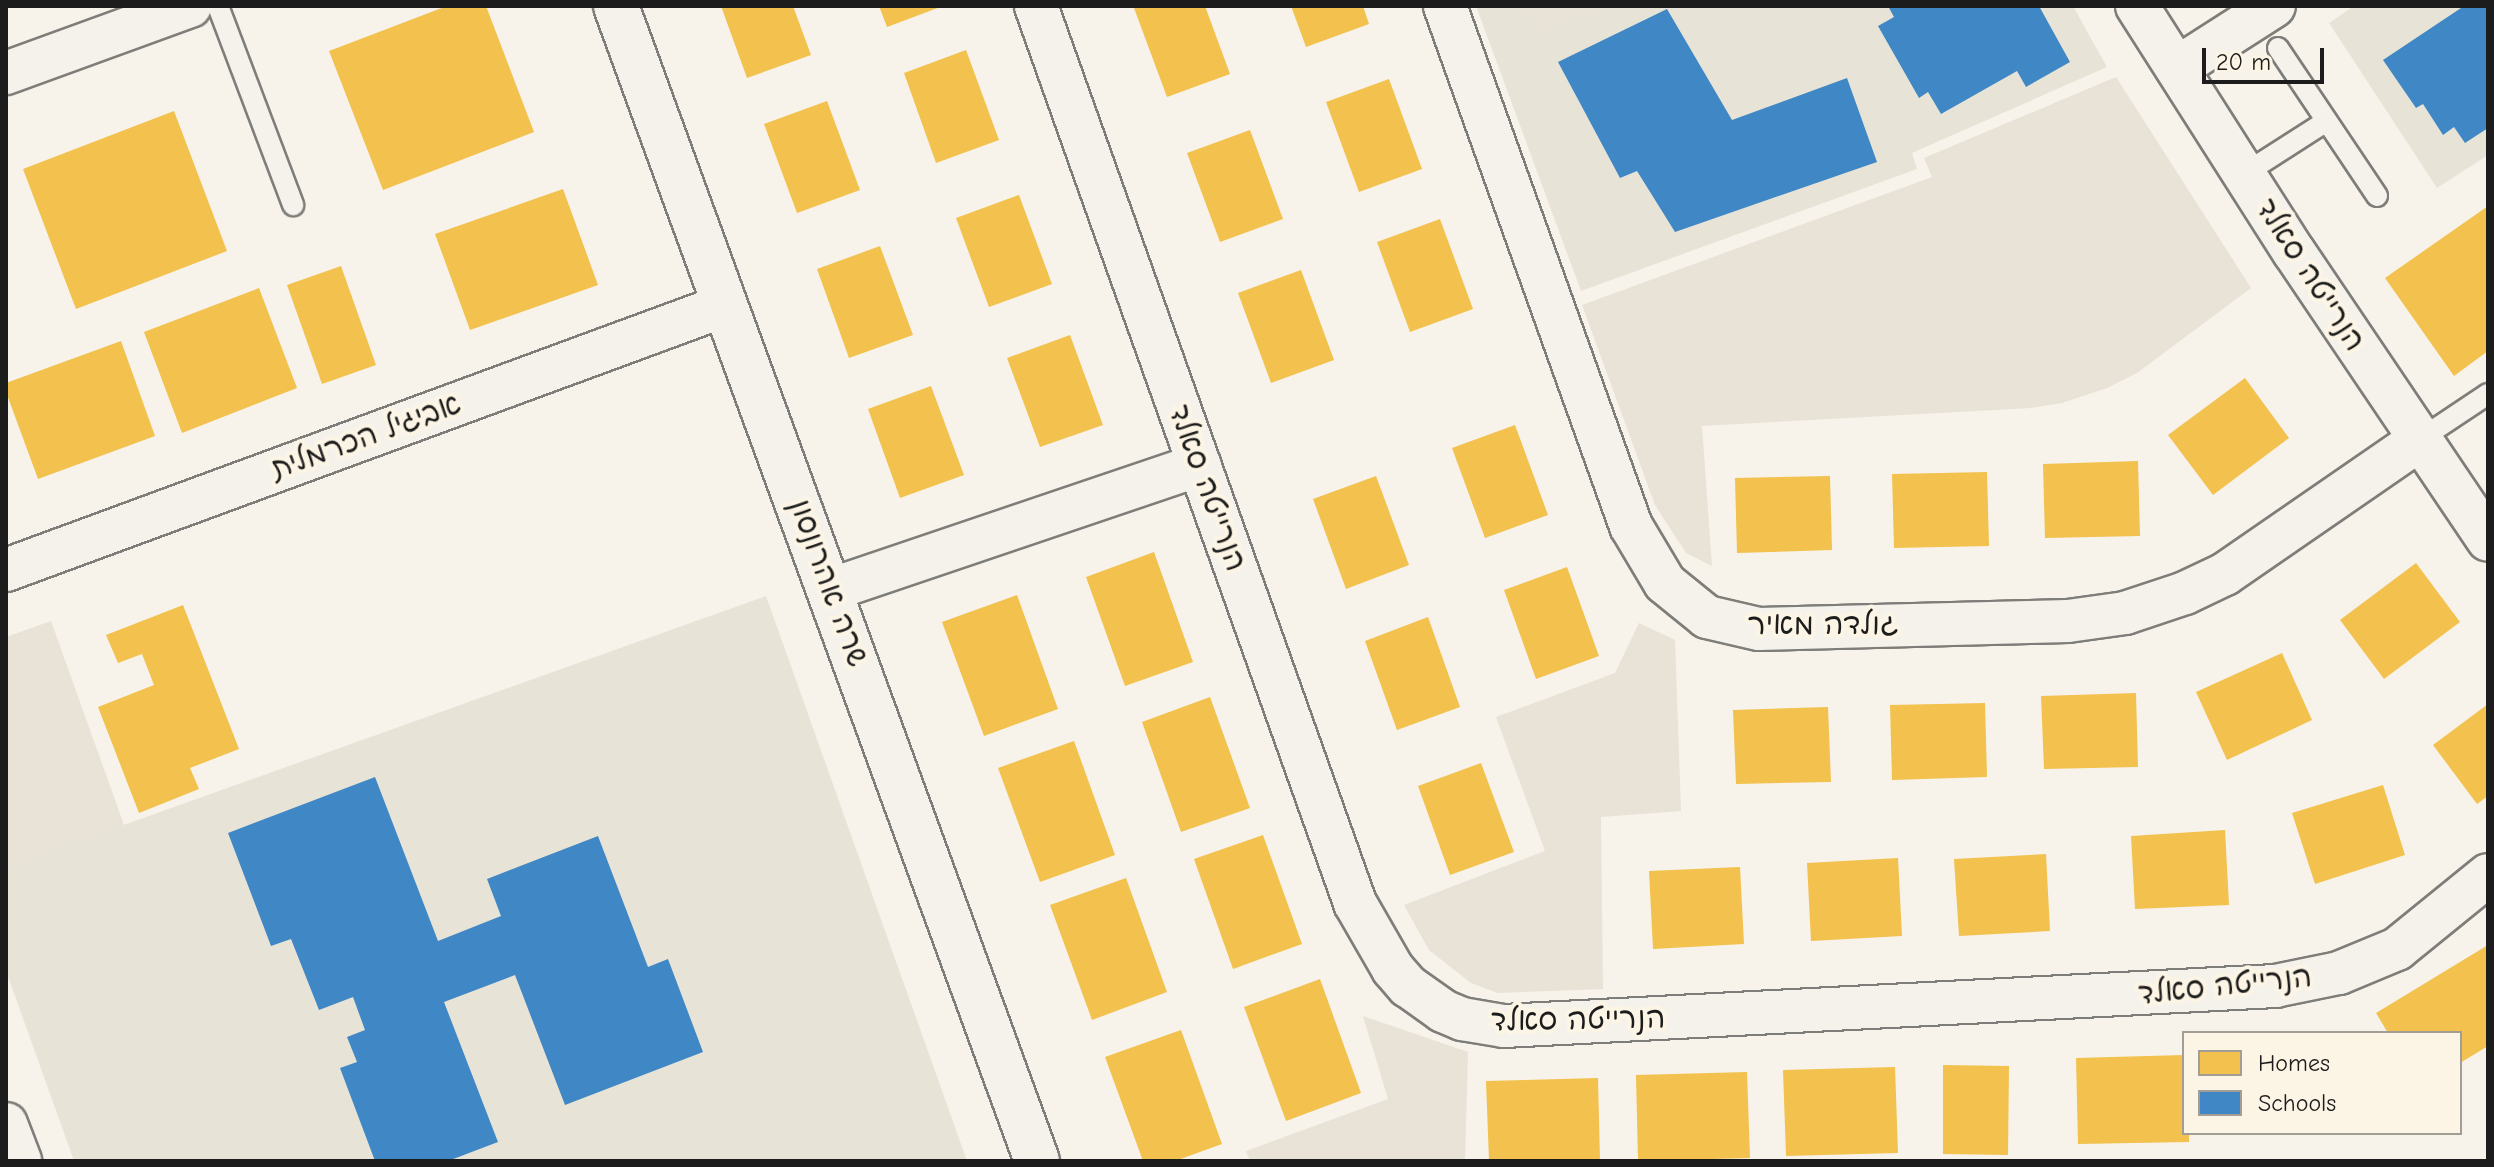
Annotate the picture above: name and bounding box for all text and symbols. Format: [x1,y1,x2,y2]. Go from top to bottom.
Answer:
scale bar [2206,32,2328,82]
text: 20 m [2216,48,2271,76]
street label: הנרייטה סאלד [2247,192,2373,358]
street label: אביגיל הכרמלית [266,386,466,488]
street label: הנרייטה סאלד [1160,400,1254,576]
street label: שרה אהרונסון [781,494,875,672]
street label: גולדה מאיר [1747,607,1899,643]
street label: הנרייטה סאלד [2136,959,2314,1013]
street label: הנרייטה סאלד [1490,1000,1666,1040]
legend [2182,1031,2462,1135]
text: Homes [2258,1049,2330,1077]
text: Schools [2258,1089,2336,1117]

